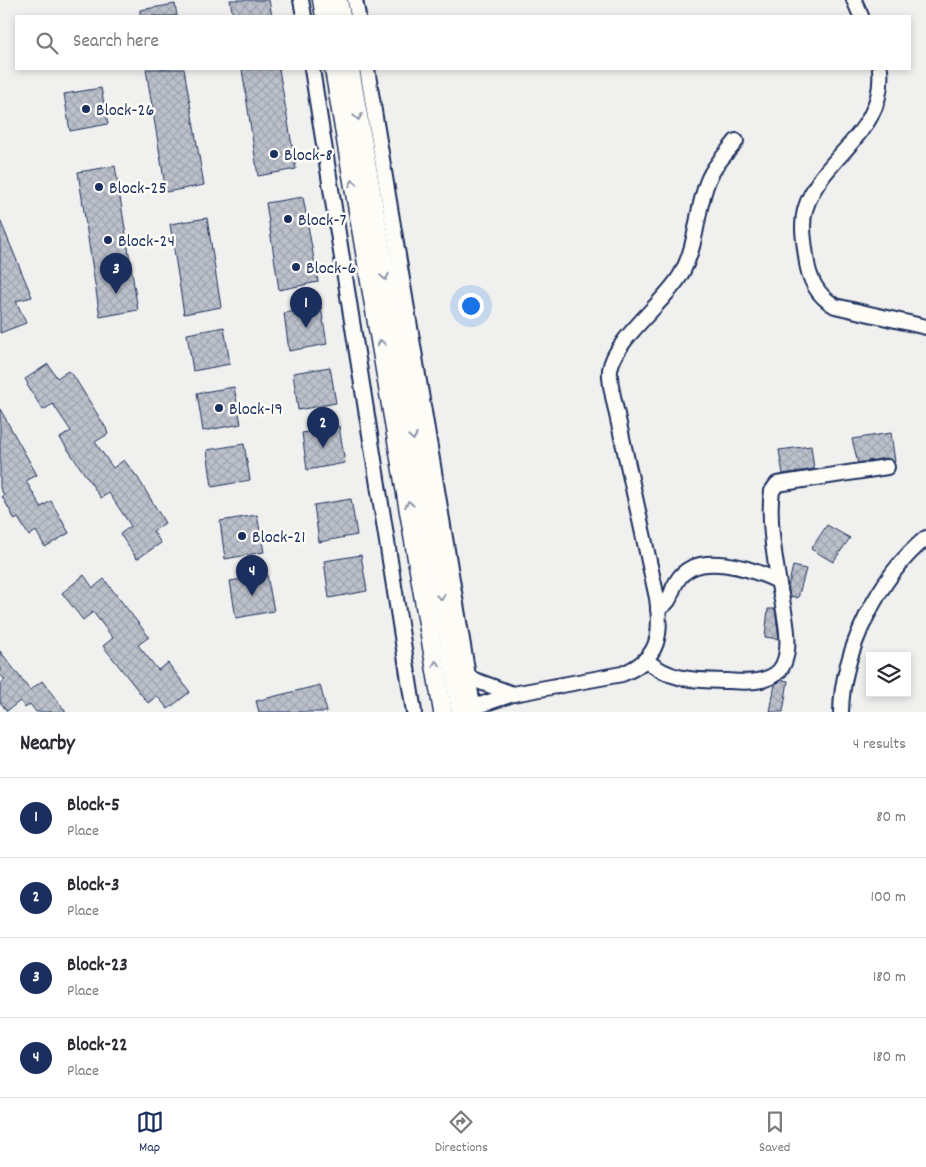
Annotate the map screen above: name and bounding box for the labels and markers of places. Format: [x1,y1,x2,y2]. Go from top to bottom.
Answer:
place label: Block-26 [96,99,154,124]
marker: Block-26 [80,103,92,115]
place label: Block-8 [284,144,333,169]
marker: Block-8 [268,148,280,160]
place label: Block-25 [109,177,167,202]
marker: Block-25 [93,181,105,193]
place label: Block-7 [298,209,347,234]
marker: Block-7 [282,213,294,225]
place label: Block-24 [118,230,175,255]
marker: Block-24 [102,234,114,246]
pin: 3 [100,253,132,294]
place label: Block-6 [306,257,356,282]
marker: Block-6 [290,261,302,273]
pin: 1 [290,287,322,328]
place label: Block-19 [229,398,283,423]
marker: Block-19 [213,402,225,414]
pin: 2 [307,407,339,448]
place label: Block-21 [252,526,305,551]
marker: Block-21 [236,530,248,542]
pin: 4 [236,555,268,596]

